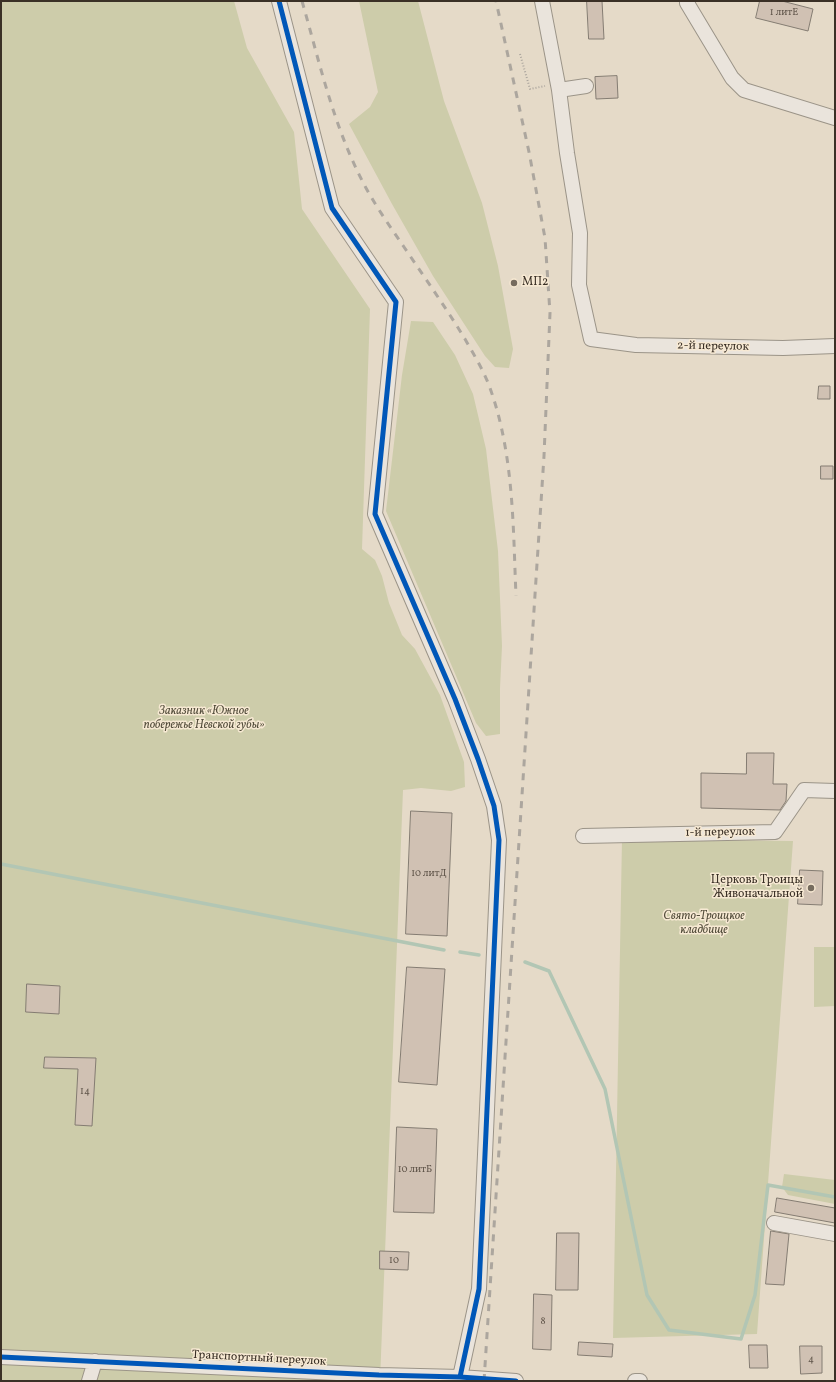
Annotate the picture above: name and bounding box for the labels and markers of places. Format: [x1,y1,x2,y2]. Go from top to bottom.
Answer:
place label: МП2 [522,276,549,290]
marker: МП2 [509,278,519,288]
place label: Церковь Троицы Живоначальной [711,874,803,902]
marker: Церковь Троицы Живоначальной [806,883,816,893]

